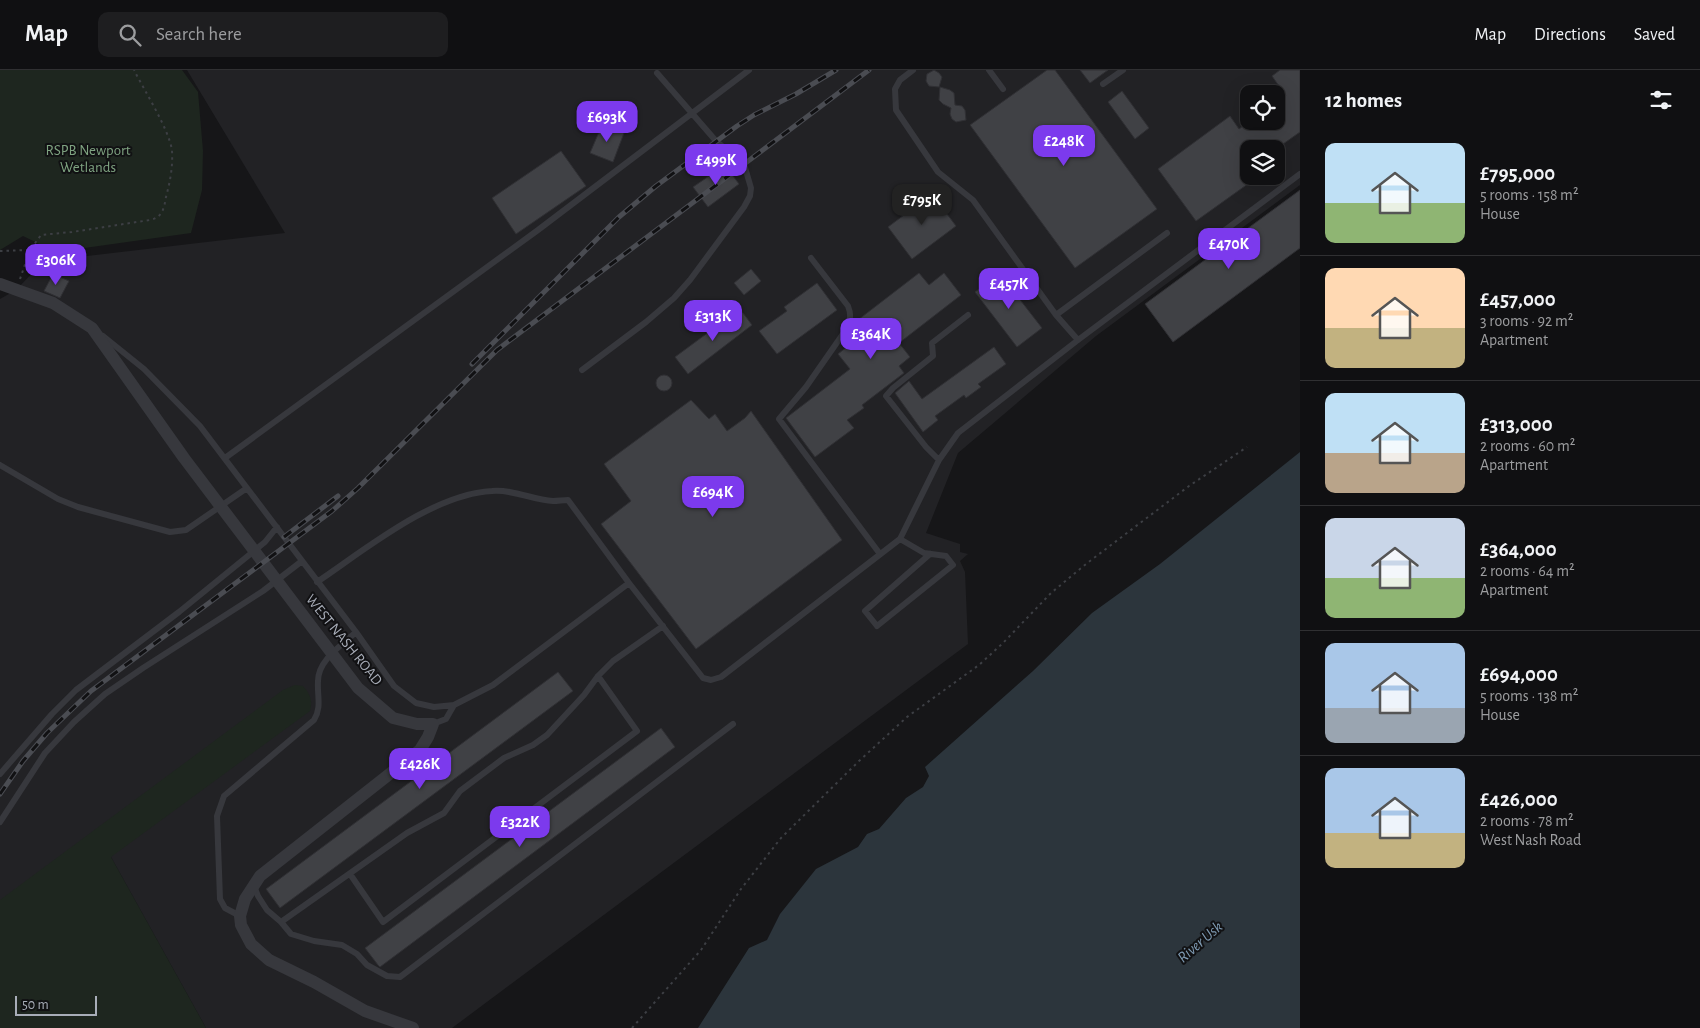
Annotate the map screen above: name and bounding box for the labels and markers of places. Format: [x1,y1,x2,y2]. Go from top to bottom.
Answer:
pin: £693K [572,100,642,143]
pin: £248K [1029,124,1099,167]
pin: £499K [681,144,751,186]
pin: £795K [887,184,957,226]
pin: £470K [1194,228,1264,270]
pin: £306K [21,244,91,286]
pin: £457K [974,268,1044,310]
pin: £313K [678,300,748,342]
pin: £364K [836,318,906,360]
pin: £694K [678,476,748,518]
pin: £426K [385,748,455,790]
pin: £322K [485,806,555,848]

